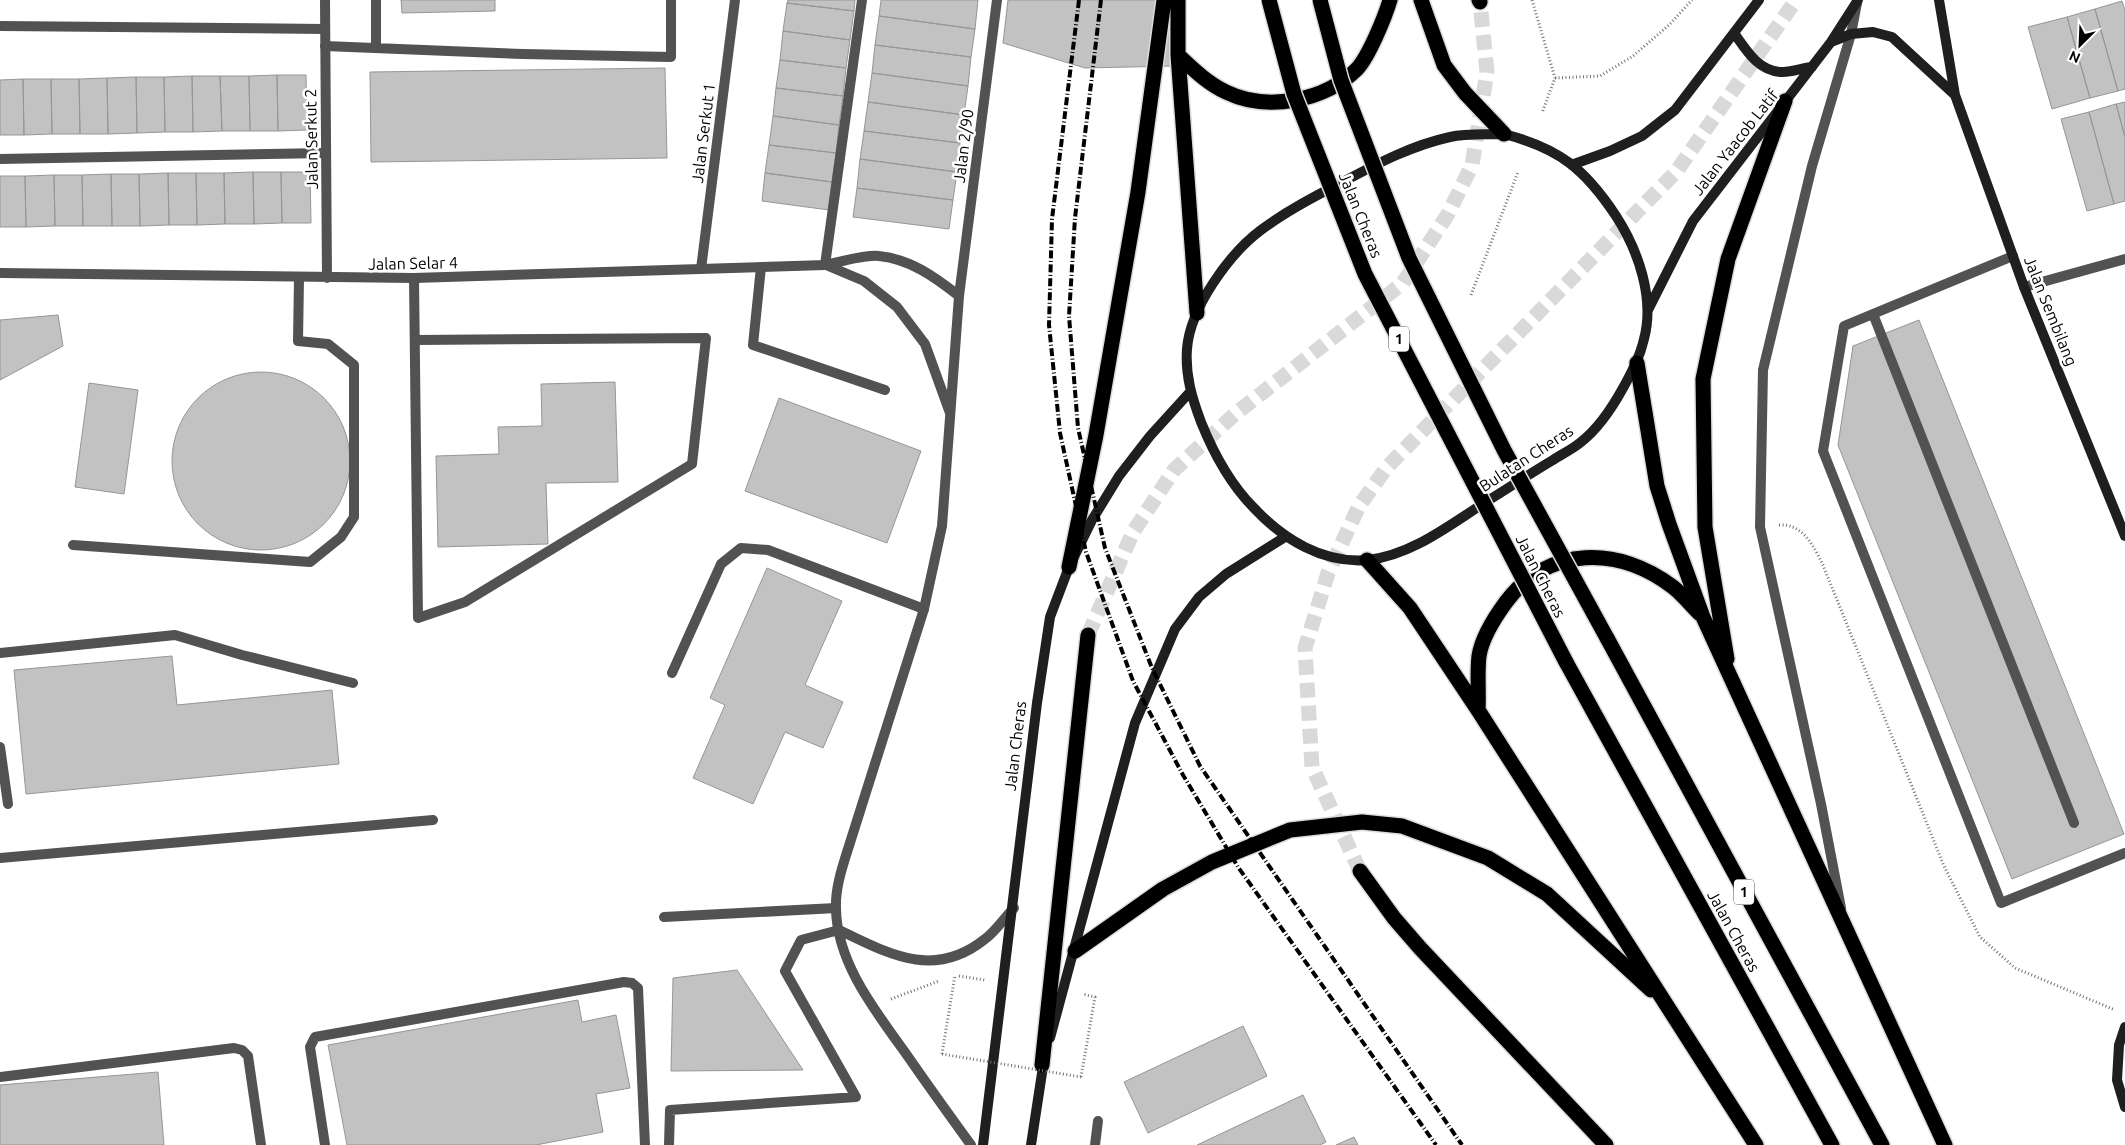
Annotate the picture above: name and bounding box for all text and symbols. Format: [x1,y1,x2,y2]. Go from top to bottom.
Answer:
north arrow [2055,20,2105,70]
text: N [2067,47,2083,66]
street label: Jalan Serkut 1 [688,82,718,184]
street label: Jalan Yaacob Latif [1688,85,1782,198]
street label: Jalan Serkut 2 [301,88,321,190]
street label: Jalan 2/90 [950,108,976,184]
street label: Jalan Cheras [1336,170,1386,260]
street label: Jalan Selar 4 [368,253,458,273]
street label: Jalan Sembilang [2021,254,2081,368]
road number: 1 [1389,326,1409,352]
street label: Bulatan Cheras [1476,421,1576,495]
street label: Jalan Cheras [1512,532,1570,620]
street label: Jalan Cheras [1001,700,1029,792]
road number: 1 [1734,880,1754,904]
street label: Jalan Cheras [1704,887,1764,975]

